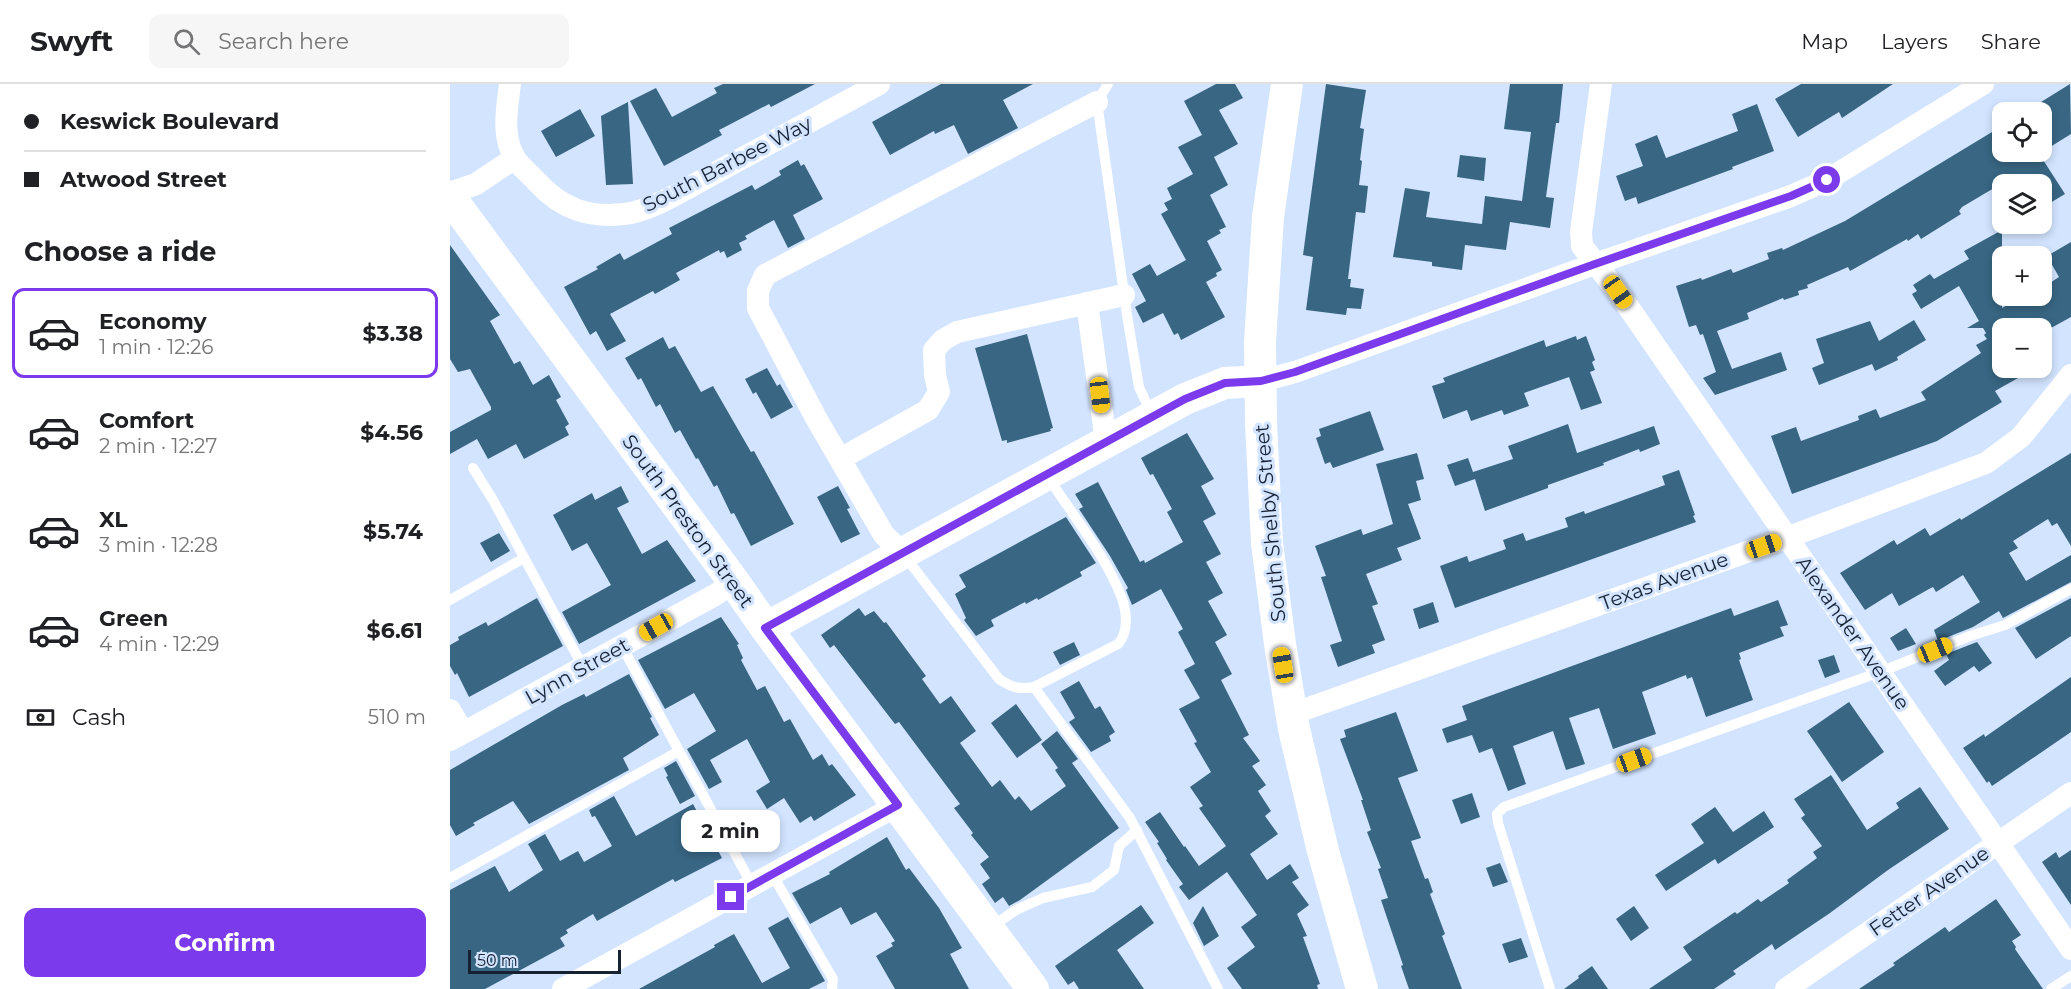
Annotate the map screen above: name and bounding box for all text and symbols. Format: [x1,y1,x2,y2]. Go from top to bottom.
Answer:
search box [149,14,569,68]
text: Swyft [30,24,113,58]
icon: search [170,25,203,58]
text: Search here [218,28,349,55]
text: Map [1801,29,1848,54]
text: Layers [1881,29,1948,54]
text: Share [1981,29,2041,54]
map controls [1992,102,2052,378]
button: locate [1992,102,2052,162]
text: Keswick Boulevard [60,108,279,135]
street label: South Barbee Way [639,111,816,217]
text: Atwood Street [60,166,227,193]
route start [1813,166,1840,193]
button: layers [1992,174,2052,234]
text: Choose a ride [24,235,216,268]
button: + [1992,246,2052,306]
car [1600,272,1636,312]
icon: car [27,306,81,360]
text: Economy [99,308,207,335]
button: − [1992,318,2052,378]
text: $3.38 [362,320,423,347]
text: 1 min · 12:26 [99,335,213,359]
car [1089,376,1111,414]
icon: car [27,405,81,459]
text: Comfort [99,407,194,434]
text: $4.56 [360,419,423,446]
street label: South Shelby Street [1249,423,1291,623]
street label: South Preston Street [617,430,759,612]
text: 2 min · 12:27 [99,434,217,458]
icon: car [27,504,81,558]
text: XL [99,506,128,533]
text: $5.74 [363,518,423,545]
car [1744,532,1784,560]
text: 3 min · 12:28 [99,533,218,557]
street label: Texas Avenue [1597,547,1731,615]
street label: Alexander Avenue [1791,552,1915,714]
icon: car [27,603,81,657]
text: Green [99,605,168,632]
car [636,610,676,644]
text: $6.61 [367,617,423,644]
text: 4 min · 12:29 [99,632,219,656]
street label: Lynn Street [521,633,633,709]
car [1915,635,1955,665]
car [1271,646,1295,684]
icon: cash [24,701,57,734]
text: Cash [72,704,126,731]
text: 510 m [368,705,426,729]
car [1614,745,1654,775]
callout: 2 min [682,810,780,852]
text: 2 min [701,819,760,843]
street label: Fetter Avenue [1864,841,1994,941]
route end [717,883,744,910]
button: Confirm [24,908,426,977]
scale bar [468,947,621,974]
text: 50 m [477,951,518,970]

